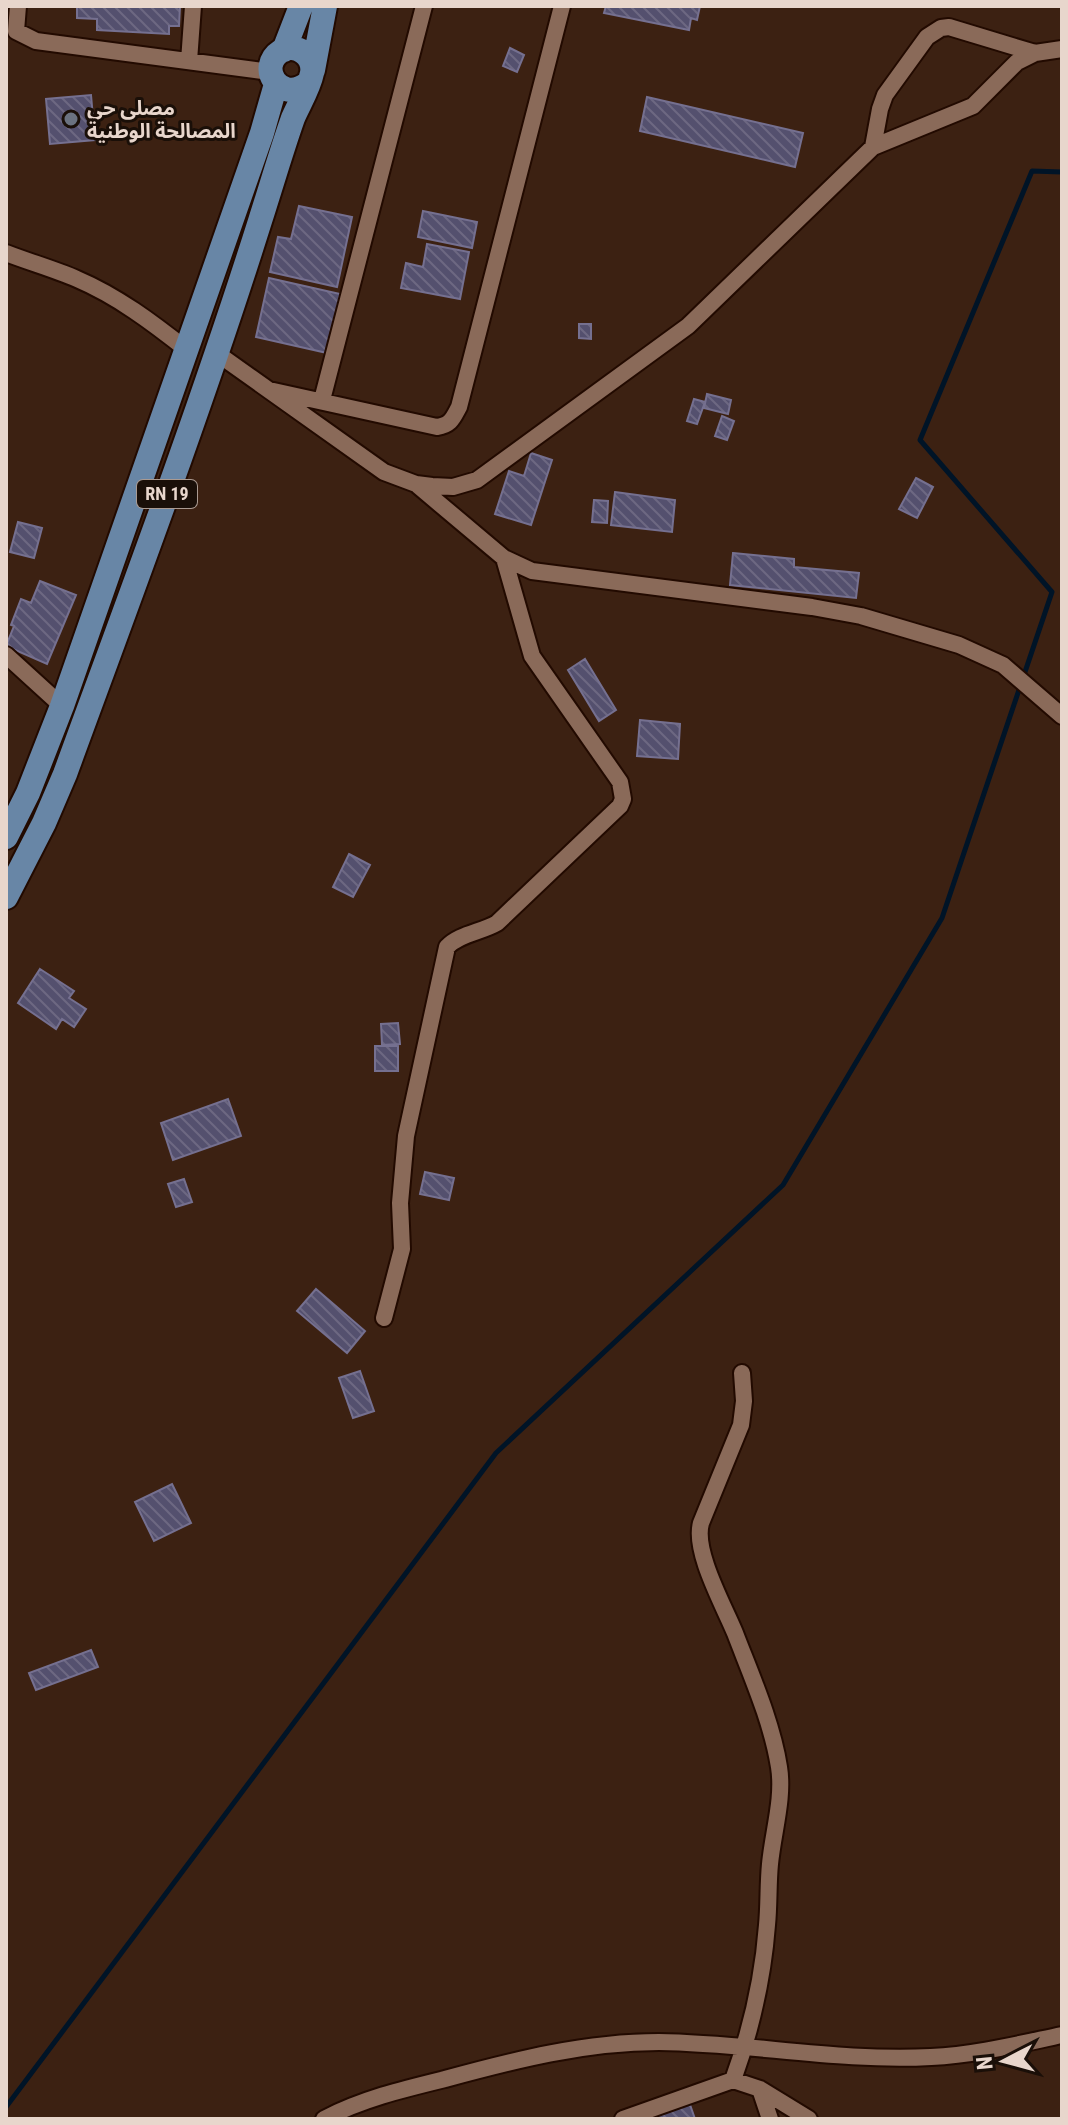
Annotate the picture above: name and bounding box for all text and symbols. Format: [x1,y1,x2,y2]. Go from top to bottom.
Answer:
place label: مصلى حي المصالحة الوطنية [87,96,236,143]
marker: مصلى حي المصالحة الوطنية [62,110,80,128]
road number: RN 19 [137,480,197,508]
north arrow [964,2021,1044,2101]
text: N [971,2055,998,2071]

